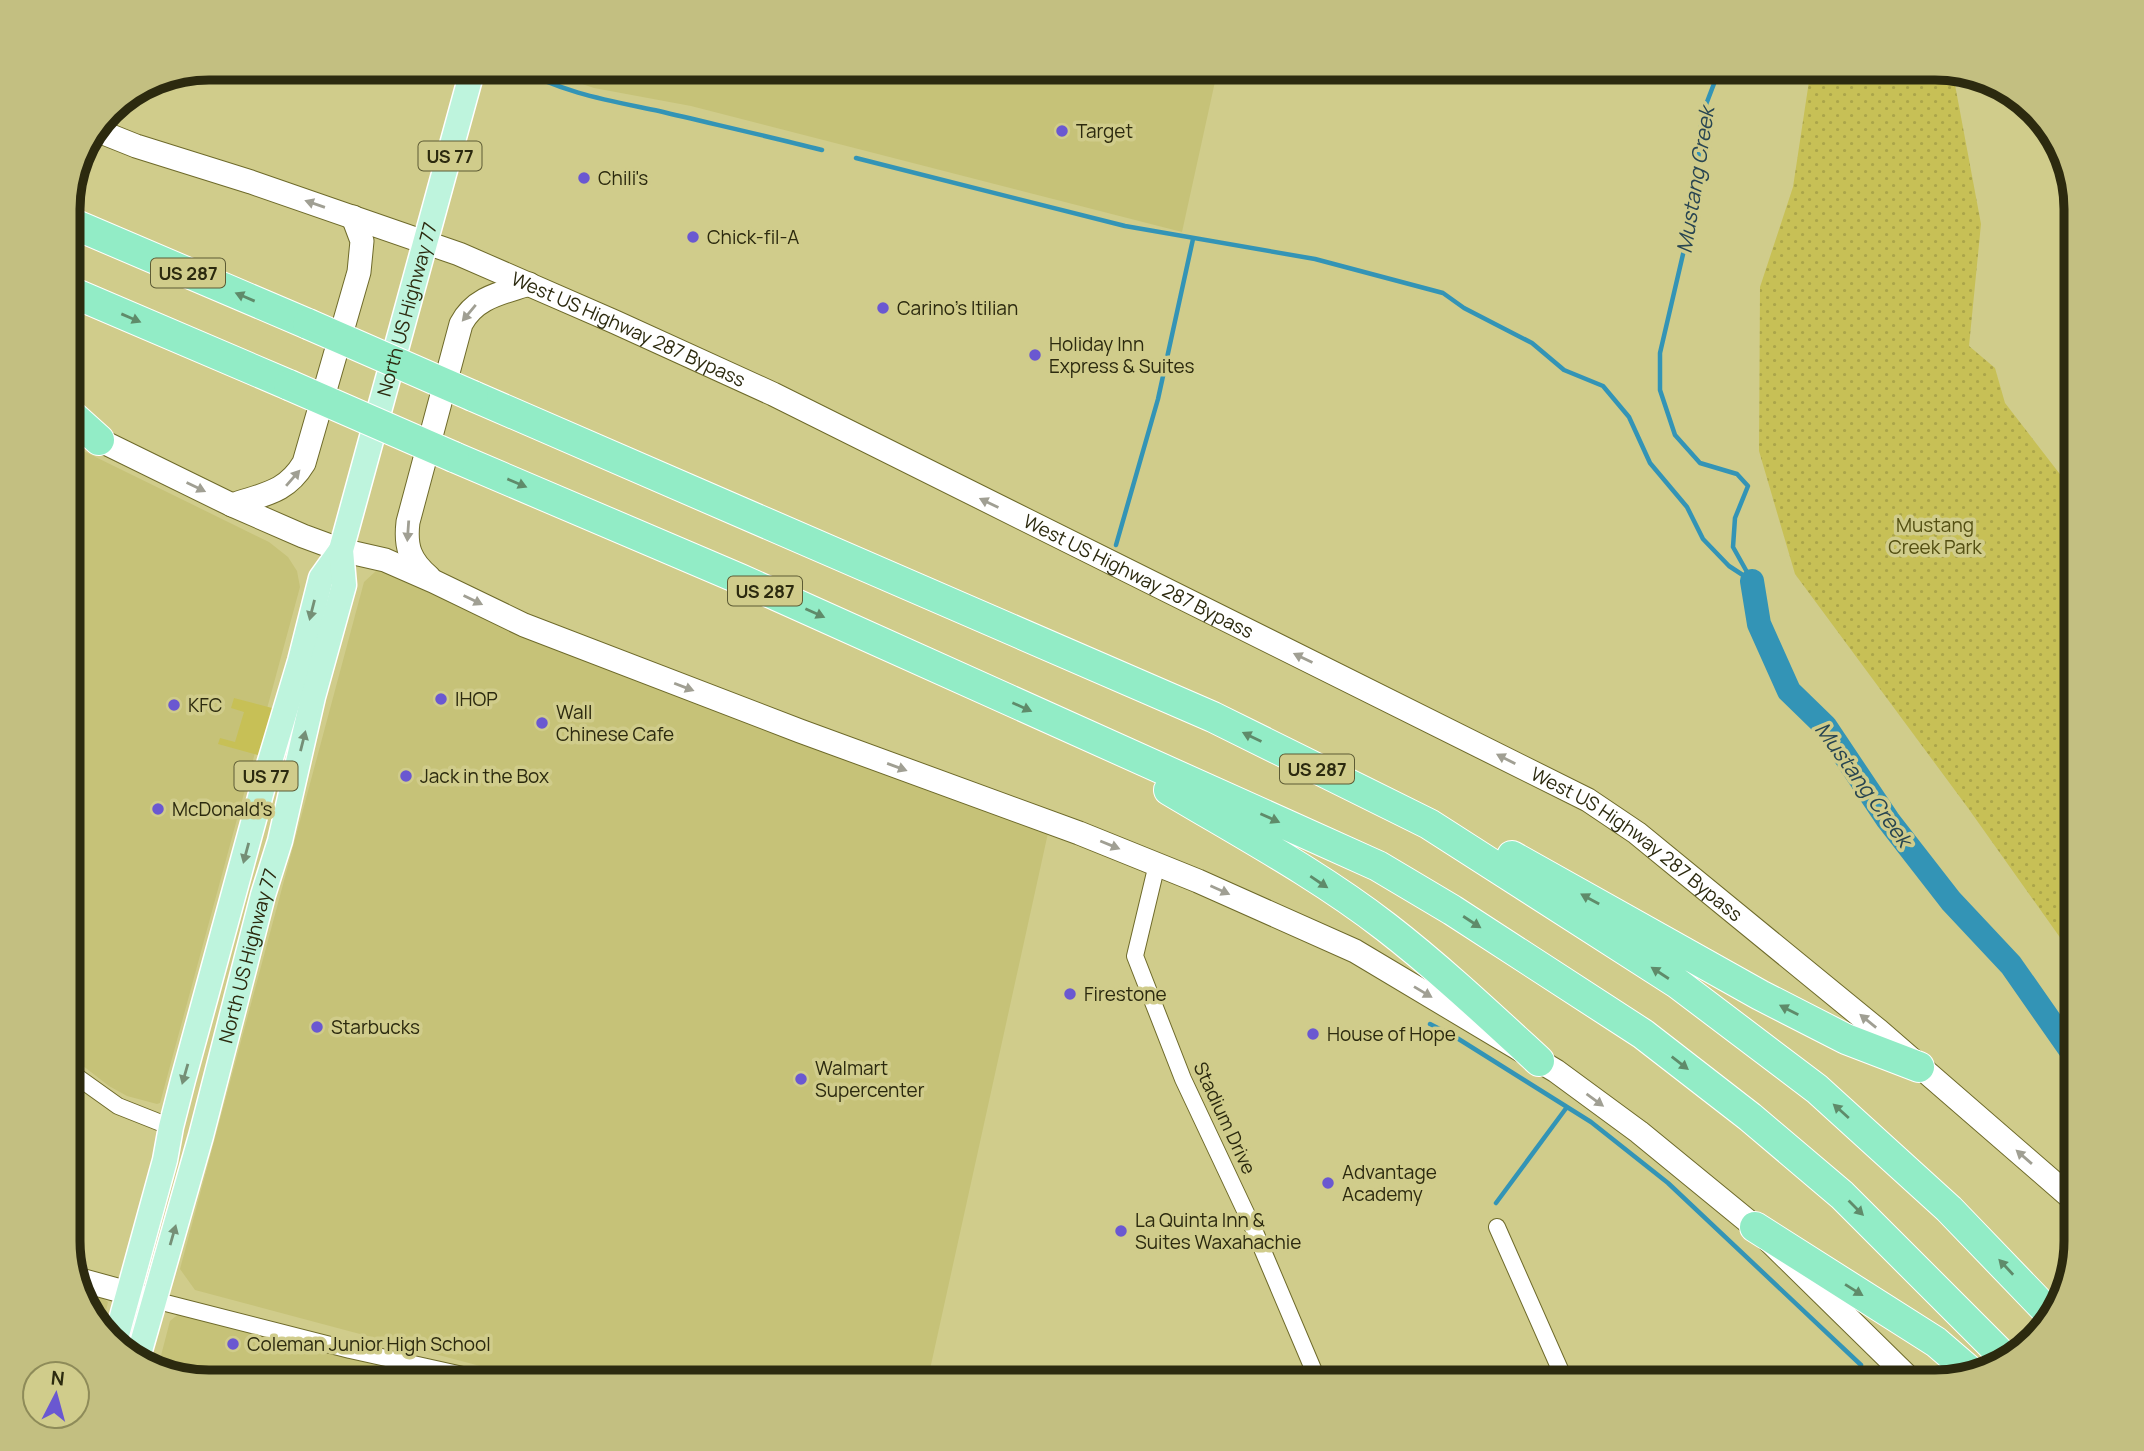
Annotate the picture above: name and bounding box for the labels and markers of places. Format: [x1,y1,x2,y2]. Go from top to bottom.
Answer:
place label: Target [1076,118,1133,144]
marker: Target [1054,123,1070,139]
place label: Chili's [598,165,648,191]
marker: Chili's [576,170,592,186]
place label: Chick-fil-A [707,224,799,250]
marker: Chick-fil-A [685,229,701,245]
place label: Carino's Itilian [897,295,1018,321]
marker: Carino's Itilian [875,300,891,316]
place label: Holiday Inn Express & Suites [1049,331,1195,379]
marker: Holiday Inn Express & Suites [1027,347,1043,363]
place label: IHOP [455,686,498,712]
marker: IHOP [433,691,449,707]
place label: KFC [188,692,222,718]
marker: KFC [166,697,182,713]
place label: Wall Chinese Cafe [556,699,674,747]
marker: Wall Chinese Cafe [534,715,550,731]
place label: Jack in the Box [420,763,549,789]
marker: Jack in the Box [398,768,414,784]
place label: McDonald's [172,796,273,822]
marker: McDonald's [150,801,166,817]
place label: Firestone [1084,981,1167,1007]
marker: Firestone [1062,986,1078,1002]
place label: Starbucks [331,1014,420,1040]
marker: Starbucks [309,1019,325,1035]
place label: House of Hope [1327,1021,1456,1047]
marker: House of Hope [1305,1026,1321,1042]
place label: Walmart Supercenter [815,1055,925,1103]
marker: Walmart Supercenter [793,1071,809,1087]
place label: Advantage Academy [1342,1159,1437,1207]
marker: Advantage Academy [1320,1175,1336,1191]
place label: La Quinta Inn & Suites Waxahachie [1135,1207,1301,1255]
marker: La Quinta Inn & Suites Waxahachie [1113,1223,1129,1239]
place label: Coleman Junior High School [247,1331,491,1357]
marker: Coleman Junior High School [225,1336,241,1352]

